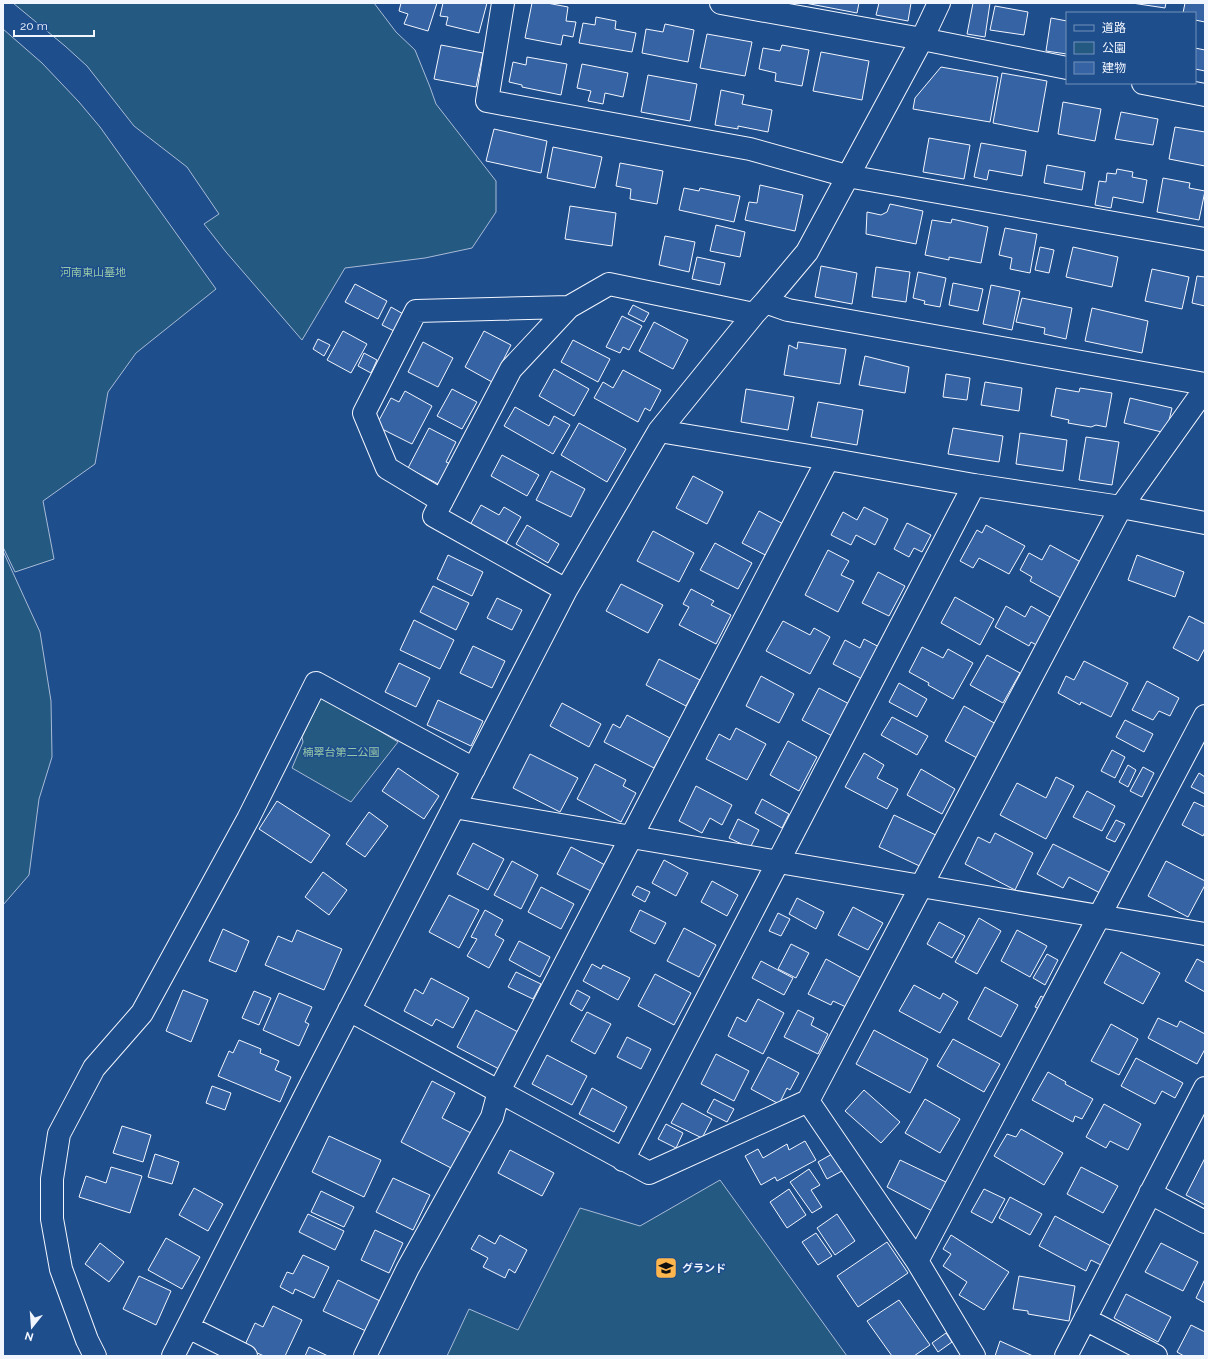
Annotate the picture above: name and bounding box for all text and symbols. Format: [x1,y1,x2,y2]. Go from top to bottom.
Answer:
scale bar [14,12,94,38]
legend [1066,12,1196,84]
text: 20 m [20,19,48,33]
text: 道路 [1102,21,1126,35]
text: 公園 [1102,41,1126,55]
text: 建物 [1102,61,1126,75]
park label: 河南東山墓地 [60,266,126,279]
park label: 楠翠台第二公園 [303,746,380,759]
school or university icon: グランド [653,1255,679,1281]
place label: グランド [682,1262,726,1275]
north arrow [12,1307,52,1347]
text: N [23,1329,35,1344]

